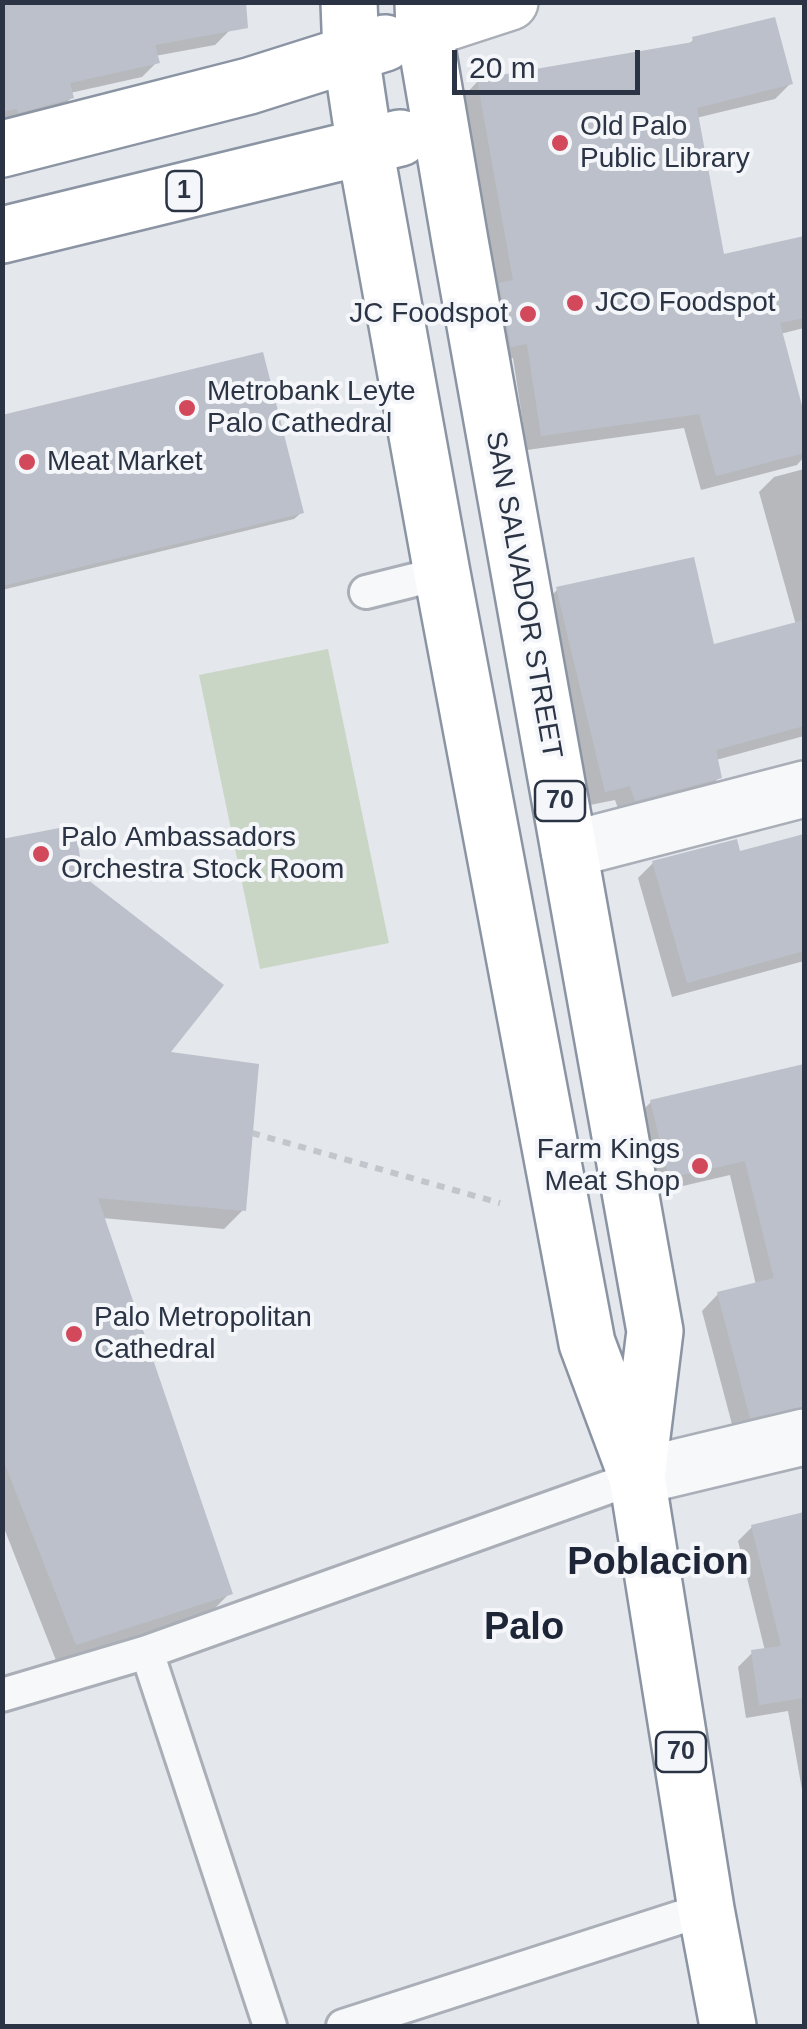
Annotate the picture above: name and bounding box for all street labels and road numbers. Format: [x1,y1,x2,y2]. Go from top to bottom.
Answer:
road number: 1 [166,171,202,211]
street label: SAN SALVADOR STREET [478,429,568,761]
road number: 70 [535,781,585,821]
road number: 70 [656,1732,706,1772]

